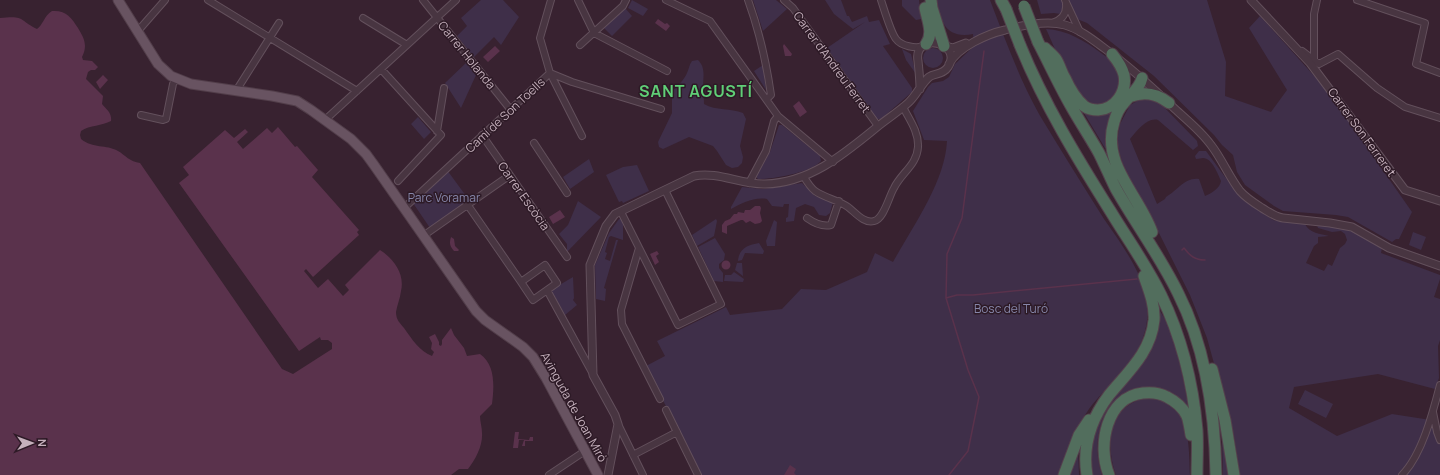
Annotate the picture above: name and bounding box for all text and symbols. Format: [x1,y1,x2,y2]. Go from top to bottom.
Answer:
street label: Carrer d'Andreu Ferret [789,8,875,116]
street label: Carrer Holanda [434,17,500,93]
street label: Camí de Son Toells [461,74,549,156]
district label: SANT AGUSTÍ [639,80,753,102]
street label: Carrer Son Ferreret [1324,84,1400,180]
street label: Carrer Escòcia [494,158,554,234]
park label: Parc Voramar [408,189,481,206]
park label: Bosc del Turó [974,300,1048,317]
street label: Avinguda de Joan Miró [537,349,611,465]
north arrow [12,423,52,463]
text: N [35,439,50,447]

